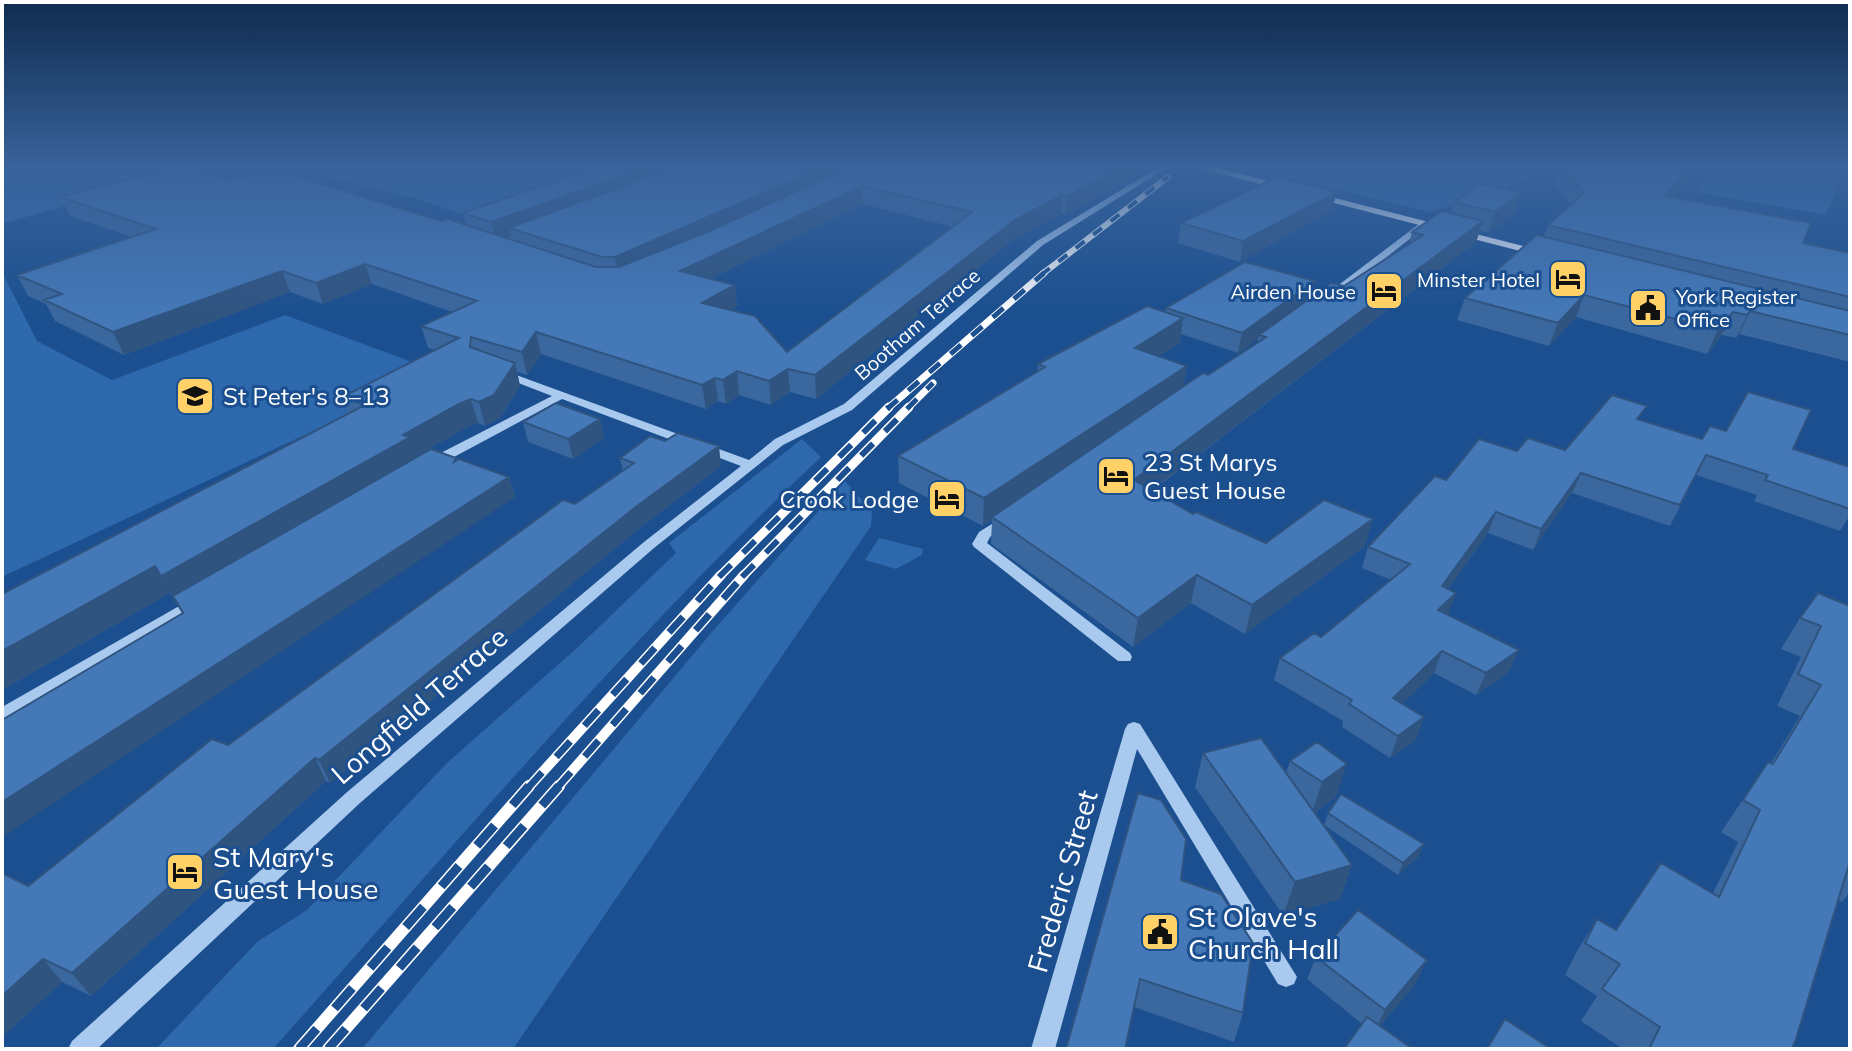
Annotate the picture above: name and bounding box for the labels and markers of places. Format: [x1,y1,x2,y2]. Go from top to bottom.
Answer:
hotel icon: Minster Hotel [1547,258,1589,300]
place label: Minster Hotel [1417,267,1540,292]
hotel icon: Airden House [1363,270,1405,312]
place label: Airden House [1231,279,1356,304]
place label: York Register Office [1675,284,1798,332]
public building icon: York Register Office [1627,287,1669,329]
school or university icon: St Peter's 8–13 [174,375,216,417]
place label: St Peter's 8–13 [223,381,390,411]
place label: 23 St Marys Guest House [1144,447,1286,505]
hotel icon: 23 St Marys Guest House [1095,455,1137,497]
hotel icon: Crook Lodge [926,478,968,520]
place label: Crook Lodge [779,484,919,514]
place label: St Mary's Guest House [213,839,378,906]
hotel icon: St Mary's Guest House [164,851,206,893]
place label: St Olave's Church Hall [1188,899,1339,966]
public building icon: St Olave's Church Hall [1139,911,1181,953]

